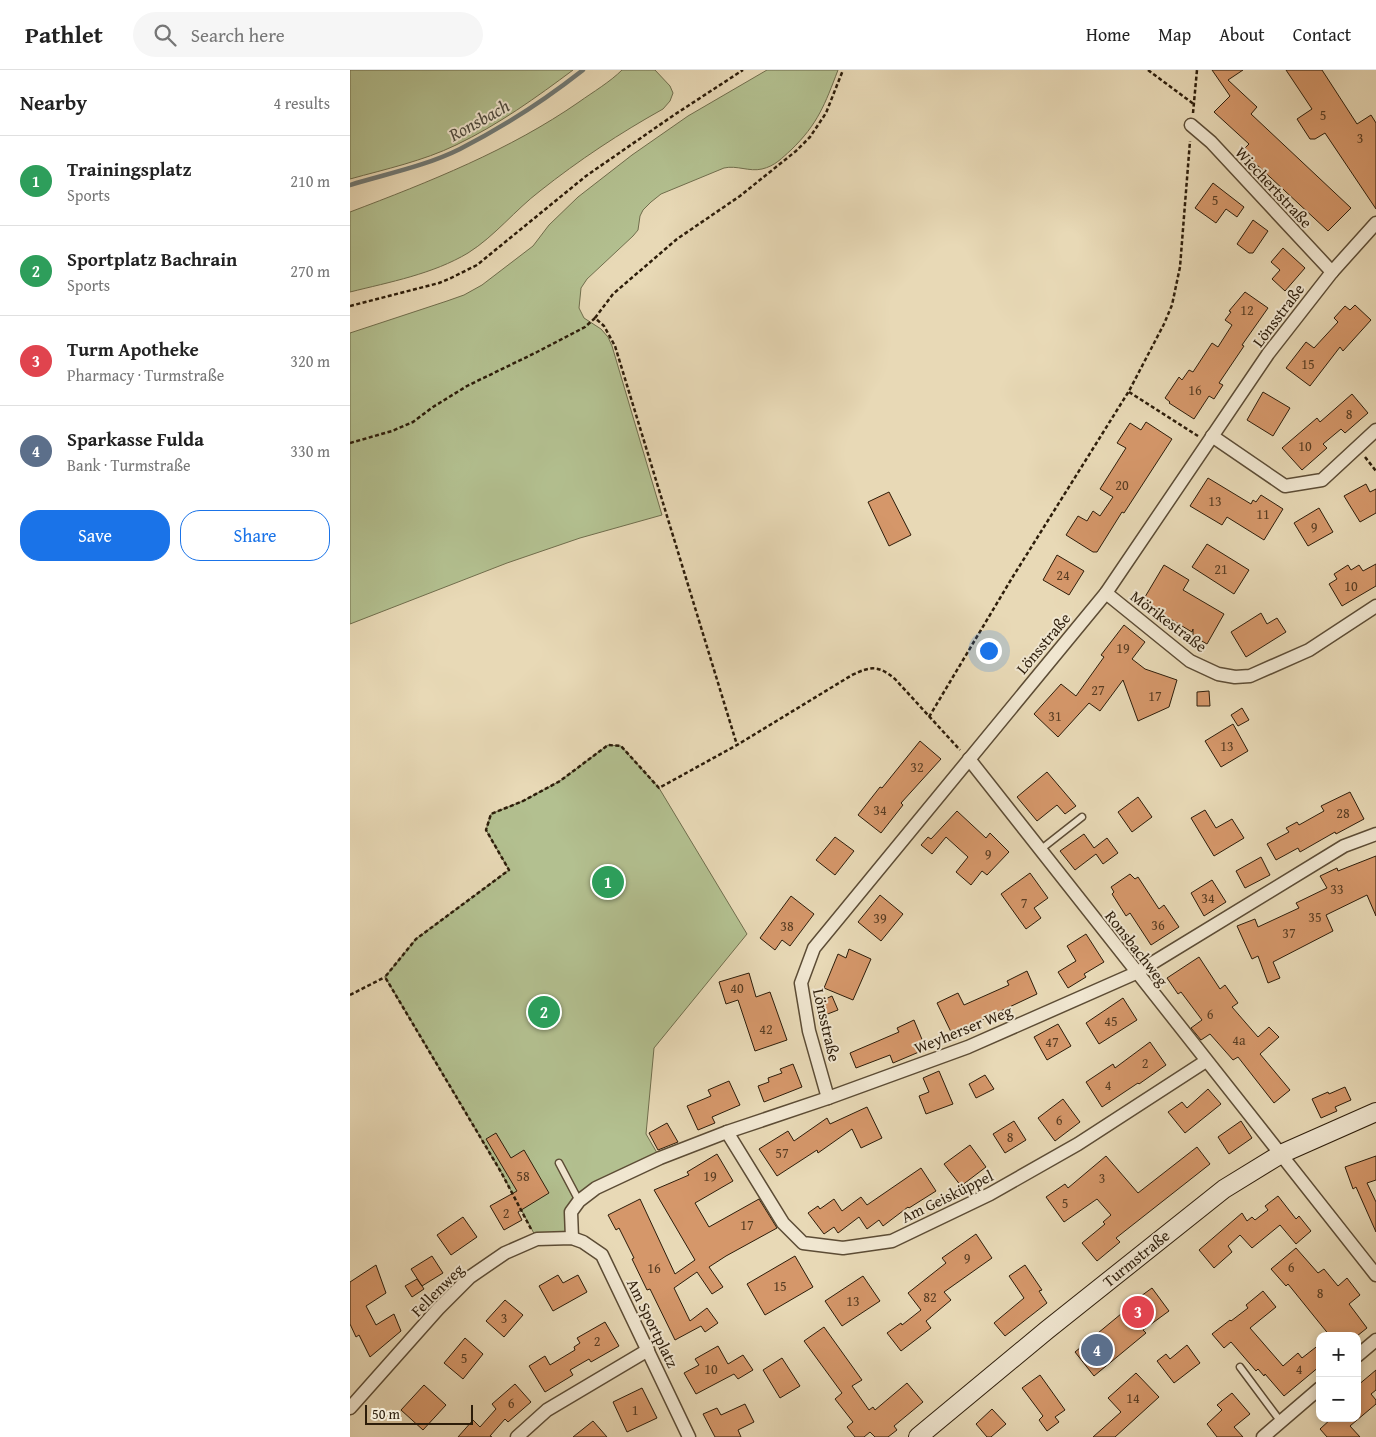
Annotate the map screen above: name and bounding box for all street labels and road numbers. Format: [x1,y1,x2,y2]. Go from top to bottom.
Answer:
street label: Wiechertstraße [1230,141,1318,233]
street label: Lönsstraße [1246,278,1310,352]
street label: Mörikestraße [1126,584,1212,658]
street label: Lönsstraße [1010,607,1076,679]
street label: Ronsbachweg [1100,905,1174,991]
street label: Lönsstraße [807,986,847,1064]
street label: Weyherser Weg [910,998,1016,1060]
street label: Am Geisküppel [897,1163,998,1229]
street label: Turmstraße [1097,1223,1175,1293]
street label: Fellenweg [405,1258,469,1322]
street label: Am Sportplatz [621,1274,685,1372]

